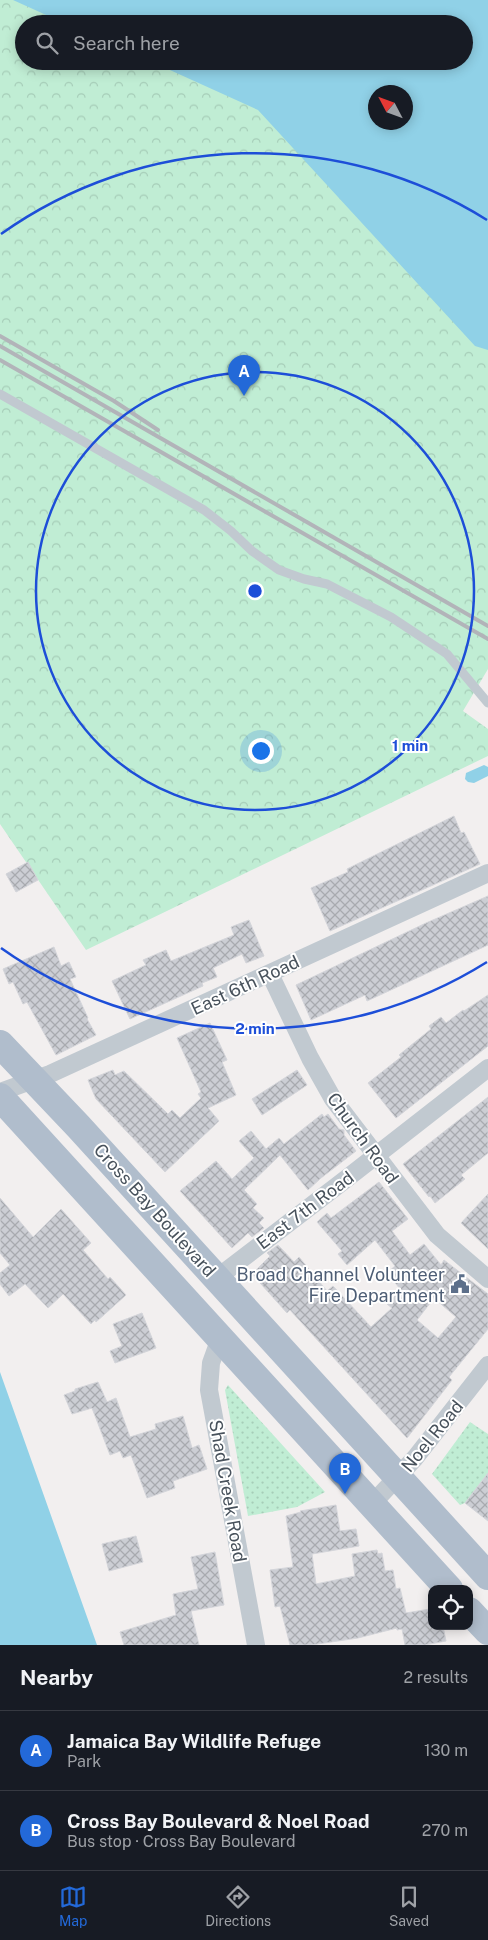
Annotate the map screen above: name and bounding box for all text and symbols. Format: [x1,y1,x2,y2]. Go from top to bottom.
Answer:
search box [15,15,473,70]
icon: search [33,29,61,57]
text: Search here [73,32,180,54]
north arrow [368,85,413,130]
pin: A [228,355,260,396]
centre of rings [246,582,264,600]
text: 1 min [392,737,428,754]
your location [248,738,274,764]
street label: East 6th Road [188,951,302,1019]
text: 2 min [235,1020,275,1037]
street label: Church Road [323,1088,403,1188]
street label: Cross Bay Boulevard [90,1139,220,1281]
street label: East 7th Road [252,1167,358,1253]
place label: Broad Channel Volunteer Fire Department [236,1264,445,1306]
public building icon: Broad Channel Volunteer Fire Department [449,1273,471,1295]
street label: Noel Road [397,1396,467,1476]
street label: Shad Creek Road [205,1418,251,1564]
pin: B [329,1453,361,1494]
map controls [428,1585,473,1630]
button: locate [428,1585,473,1630]
text: Nearby [20,1665,93,1690]
text: 2 results [403,1668,468,1687]
text: Jamaica Bay Wildlife Refuge [67,1730,321,1752]
text: A [30,1741,42,1760]
text: 130 m [424,1741,468,1760]
text: Park [67,1752,101,1771]
text: Cross Bay Boulevard & Noel Road [67,1810,370,1832]
text: B [31,1821,41,1840]
text: 270 m [422,1821,468,1840]
text: Bus stop · Cross Bay Boulevard [67,1832,295,1851]
tab: Map [59,1883,87,1929]
tab: Directions [205,1883,271,1929]
tab: Saved [389,1883,429,1929]

